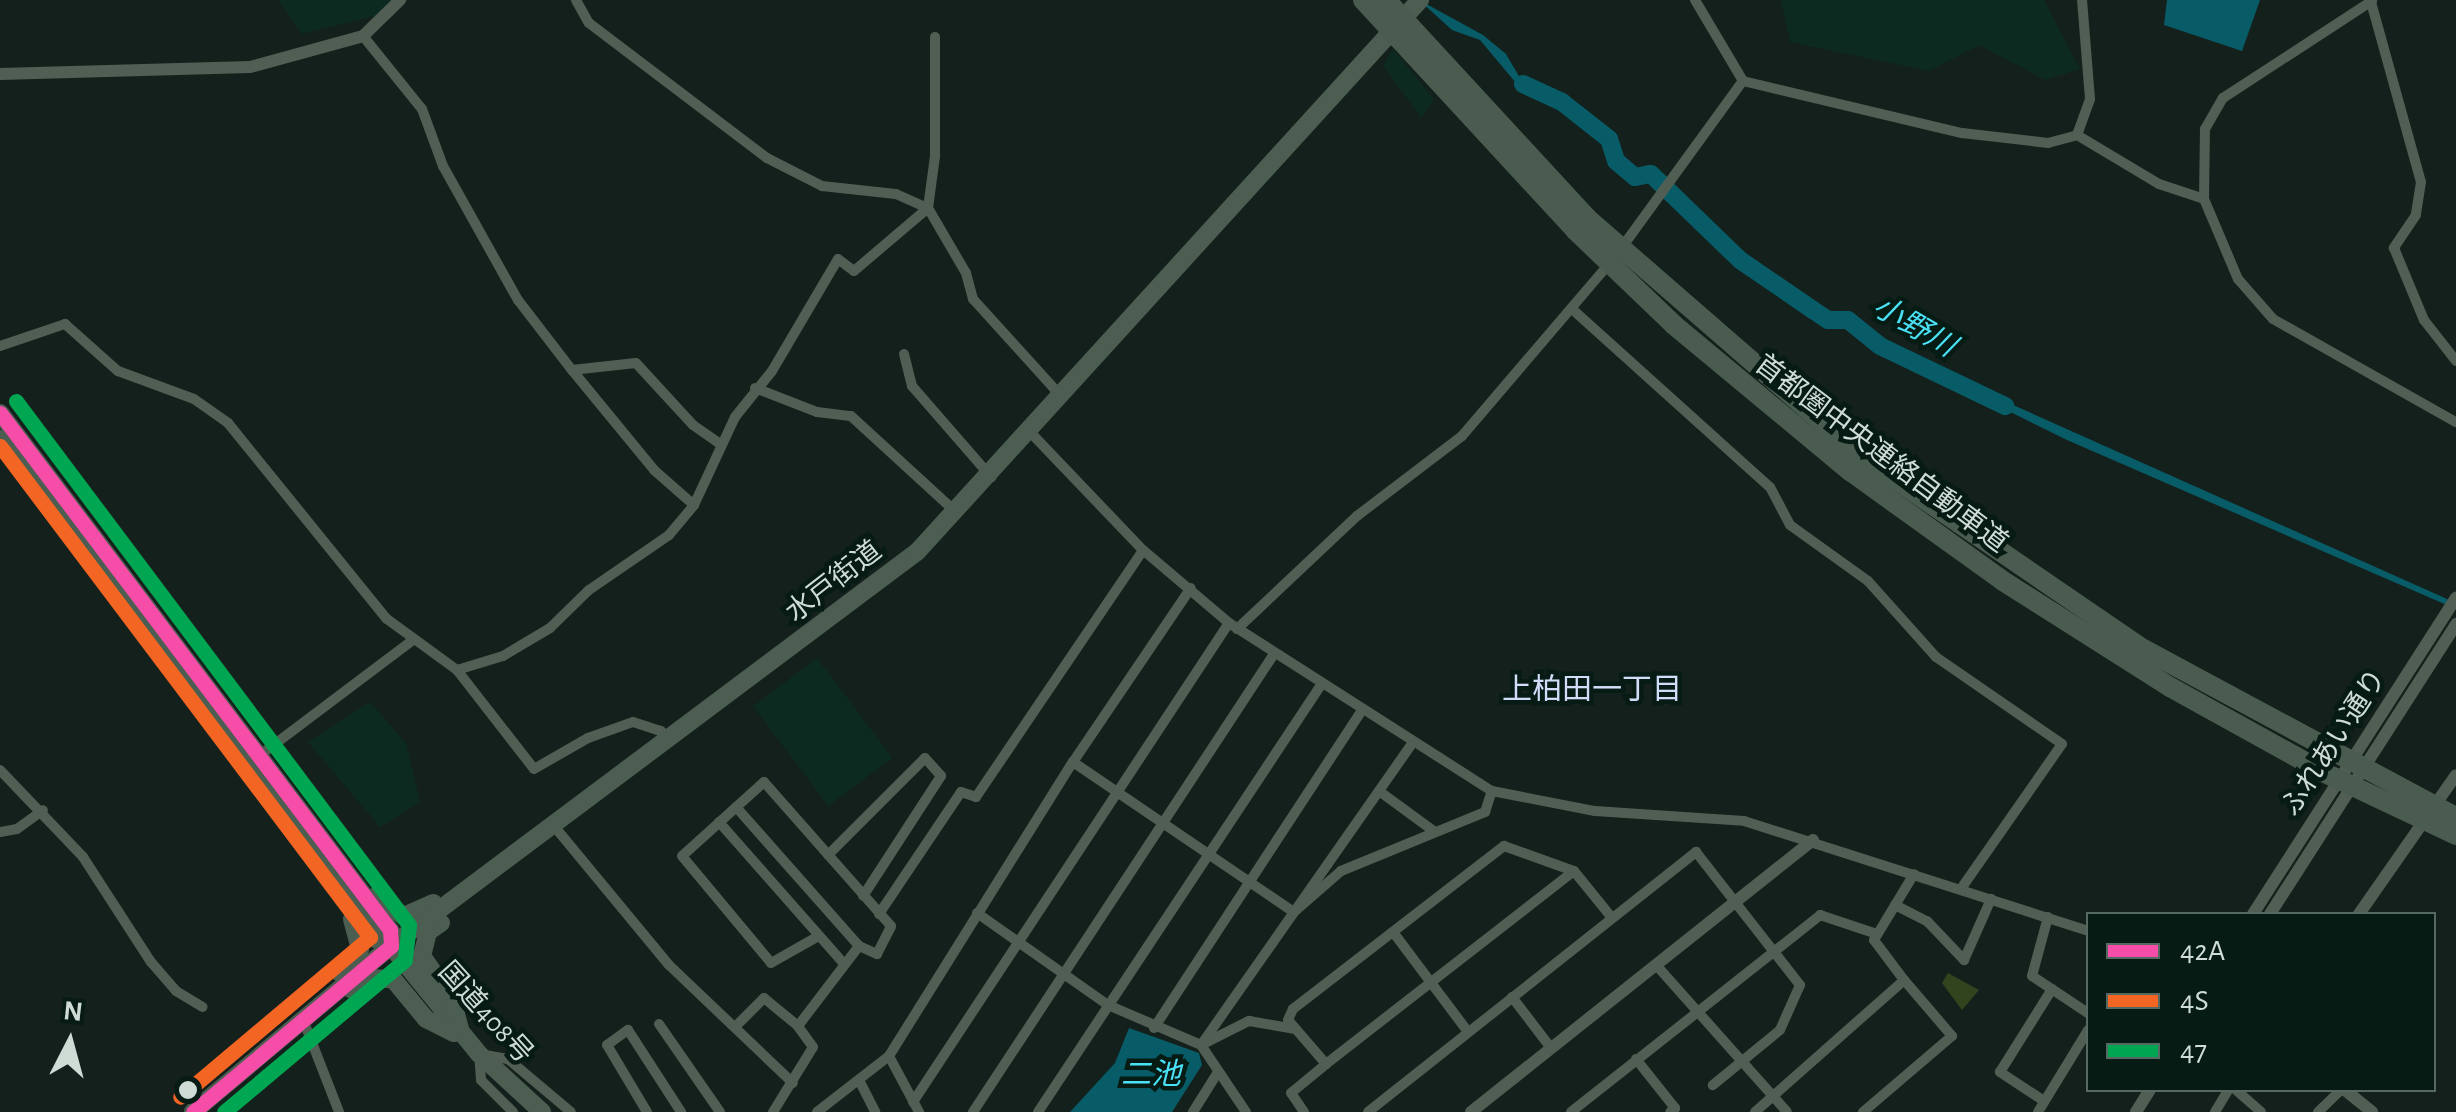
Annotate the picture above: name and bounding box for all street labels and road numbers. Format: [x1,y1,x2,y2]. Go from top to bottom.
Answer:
street label: 首都圏中央連絡自動車道 [1748,348,2014,560]
street label: 水戸街道 [780,534,888,630]
street label: ふれあい通り [2274,663,2394,823]
street label: 国道408号 [431,955,539,1071]

